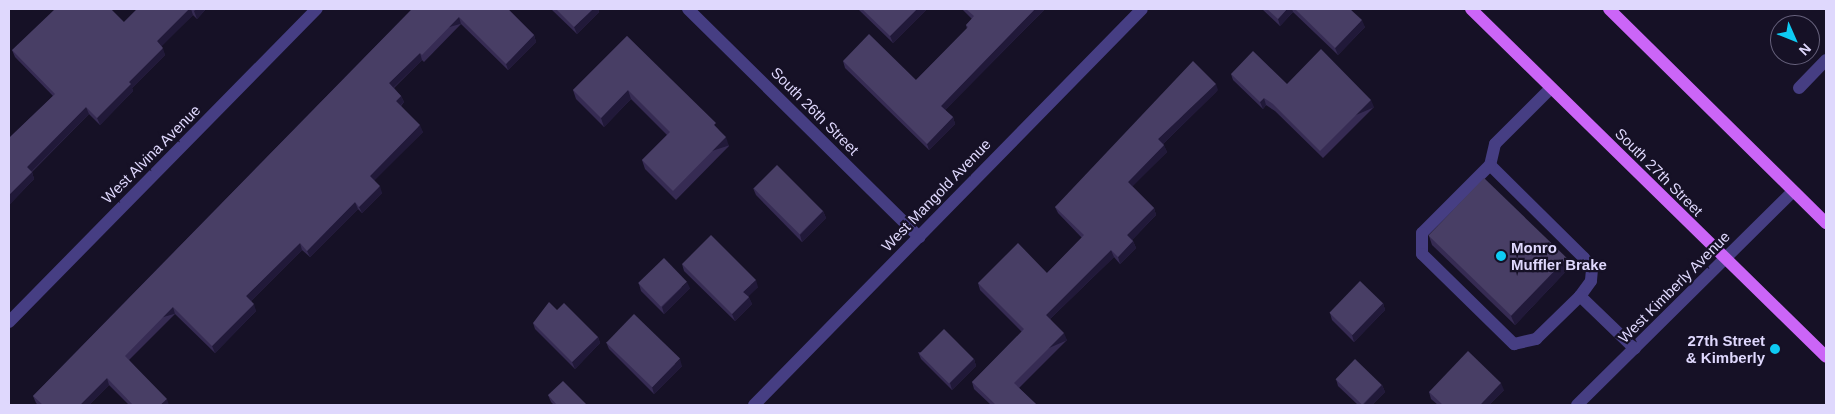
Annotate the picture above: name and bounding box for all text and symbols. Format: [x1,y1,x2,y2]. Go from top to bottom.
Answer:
north arrow [1770,15,1820,65]
text: N [1796,41,1814,59]
street label: South 26th Street [767,63,863,159]
street label: West Alvina Avenue [97,100,205,208]
street label: South 27th Street [1611,124,1707,220]
street label: West Mangold Avenue [877,135,995,255]
street label: West Kimberly Avenue [1614,227,1734,347]
place label: Monro Muffler Brake [1511,238,1607,273]
marker: Monro Muffler Brake [1495,250,1507,262]
place label: 27th Street & Kimberly [1686,331,1765,366]
marker: 27th Street & Kimberly [1769,343,1781,355]

